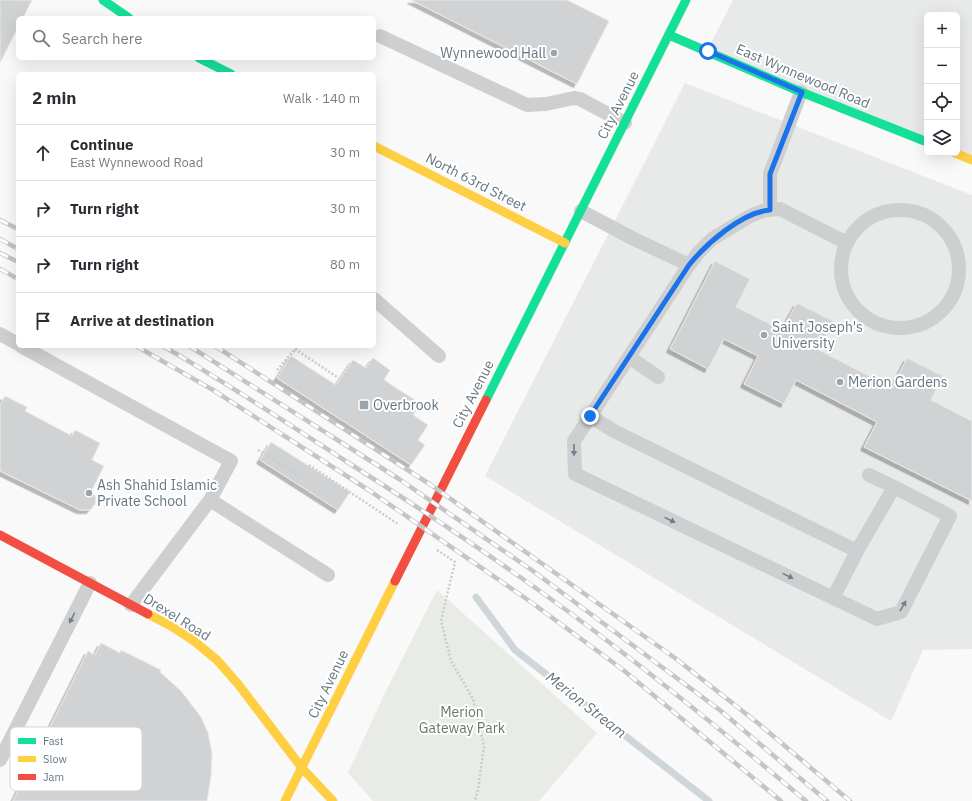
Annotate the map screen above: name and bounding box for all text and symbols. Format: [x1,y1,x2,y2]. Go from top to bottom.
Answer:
map controls [924,12,960,156]
button: + [924,12,960,48]
search box [16,16,376,60]
icon: search [30,27,52,49]
text: Search here [62,29,142,48]
street label: East Wynnewood Road [733,40,873,112]
route start [699,42,717,60]
place label: Wynnewood Hall [440,44,546,62]
marker: Wynnewood Hall [549,48,559,58]
button: − [924,48,960,84]
street label: City Avenue [593,68,643,142]
button: locate [924,84,960,120]
text: 2 min [32,87,76,109]
text: Walk · 140 m [283,90,360,107]
button: layers [924,120,960,156]
text: Continue [70,135,134,154]
icon: ahead [32,142,54,164]
text: 30 m [330,144,360,161]
street label: North 63rd Street [423,149,530,215]
text: East Wynnewood Road [70,154,203,171]
icon: right [32,198,54,220]
text: Turn right [70,199,139,218]
text: 30 m [330,200,360,217]
icon: right [32,254,54,276]
text: Turn right [70,255,139,274]
text: 80 m [330,256,360,273]
icon: arrive [32,310,54,332]
text: Arrive at destination [70,311,214,330]
place label: Saint Joseph's University [772,318,863,352]
marker: Saint Joseph's University [759,330,769,340]
street label: City Avenue [448,357,498,431]
place label: Merion Gardens [848,373,948,391]
marker: Merion Gardens [835,377,845,387]
place label: Overbrook [373,396,439,414]
marker: Overbrook [358,399,370,411]
route end [581,407,599,425]
one-way arrow [571,444,577,457]
place label: Ash Shahid Islamic Private School [97,476,217,510]
marker: Ash Shahid Islamic Private School [84,488,94,498]
one-way arrow [665,517,676,523]
one-way arrow [782,573,793,579]
street label: Drexel Road [140,589,214,645]
one-way arrow [900,600,907,612]
one-way arrow [69,612,75,623]
street label: City Avenue [304,646,352,721]
water label: Merion Stream [542,667,630,742]
park label: Merion Gateway Park [419,703,506,737]
legend [10,727,142,791]
text: Fast [43,734,64,748]
text: Slow [43,752,67,766]
text: Jam [43,770,64,784]

